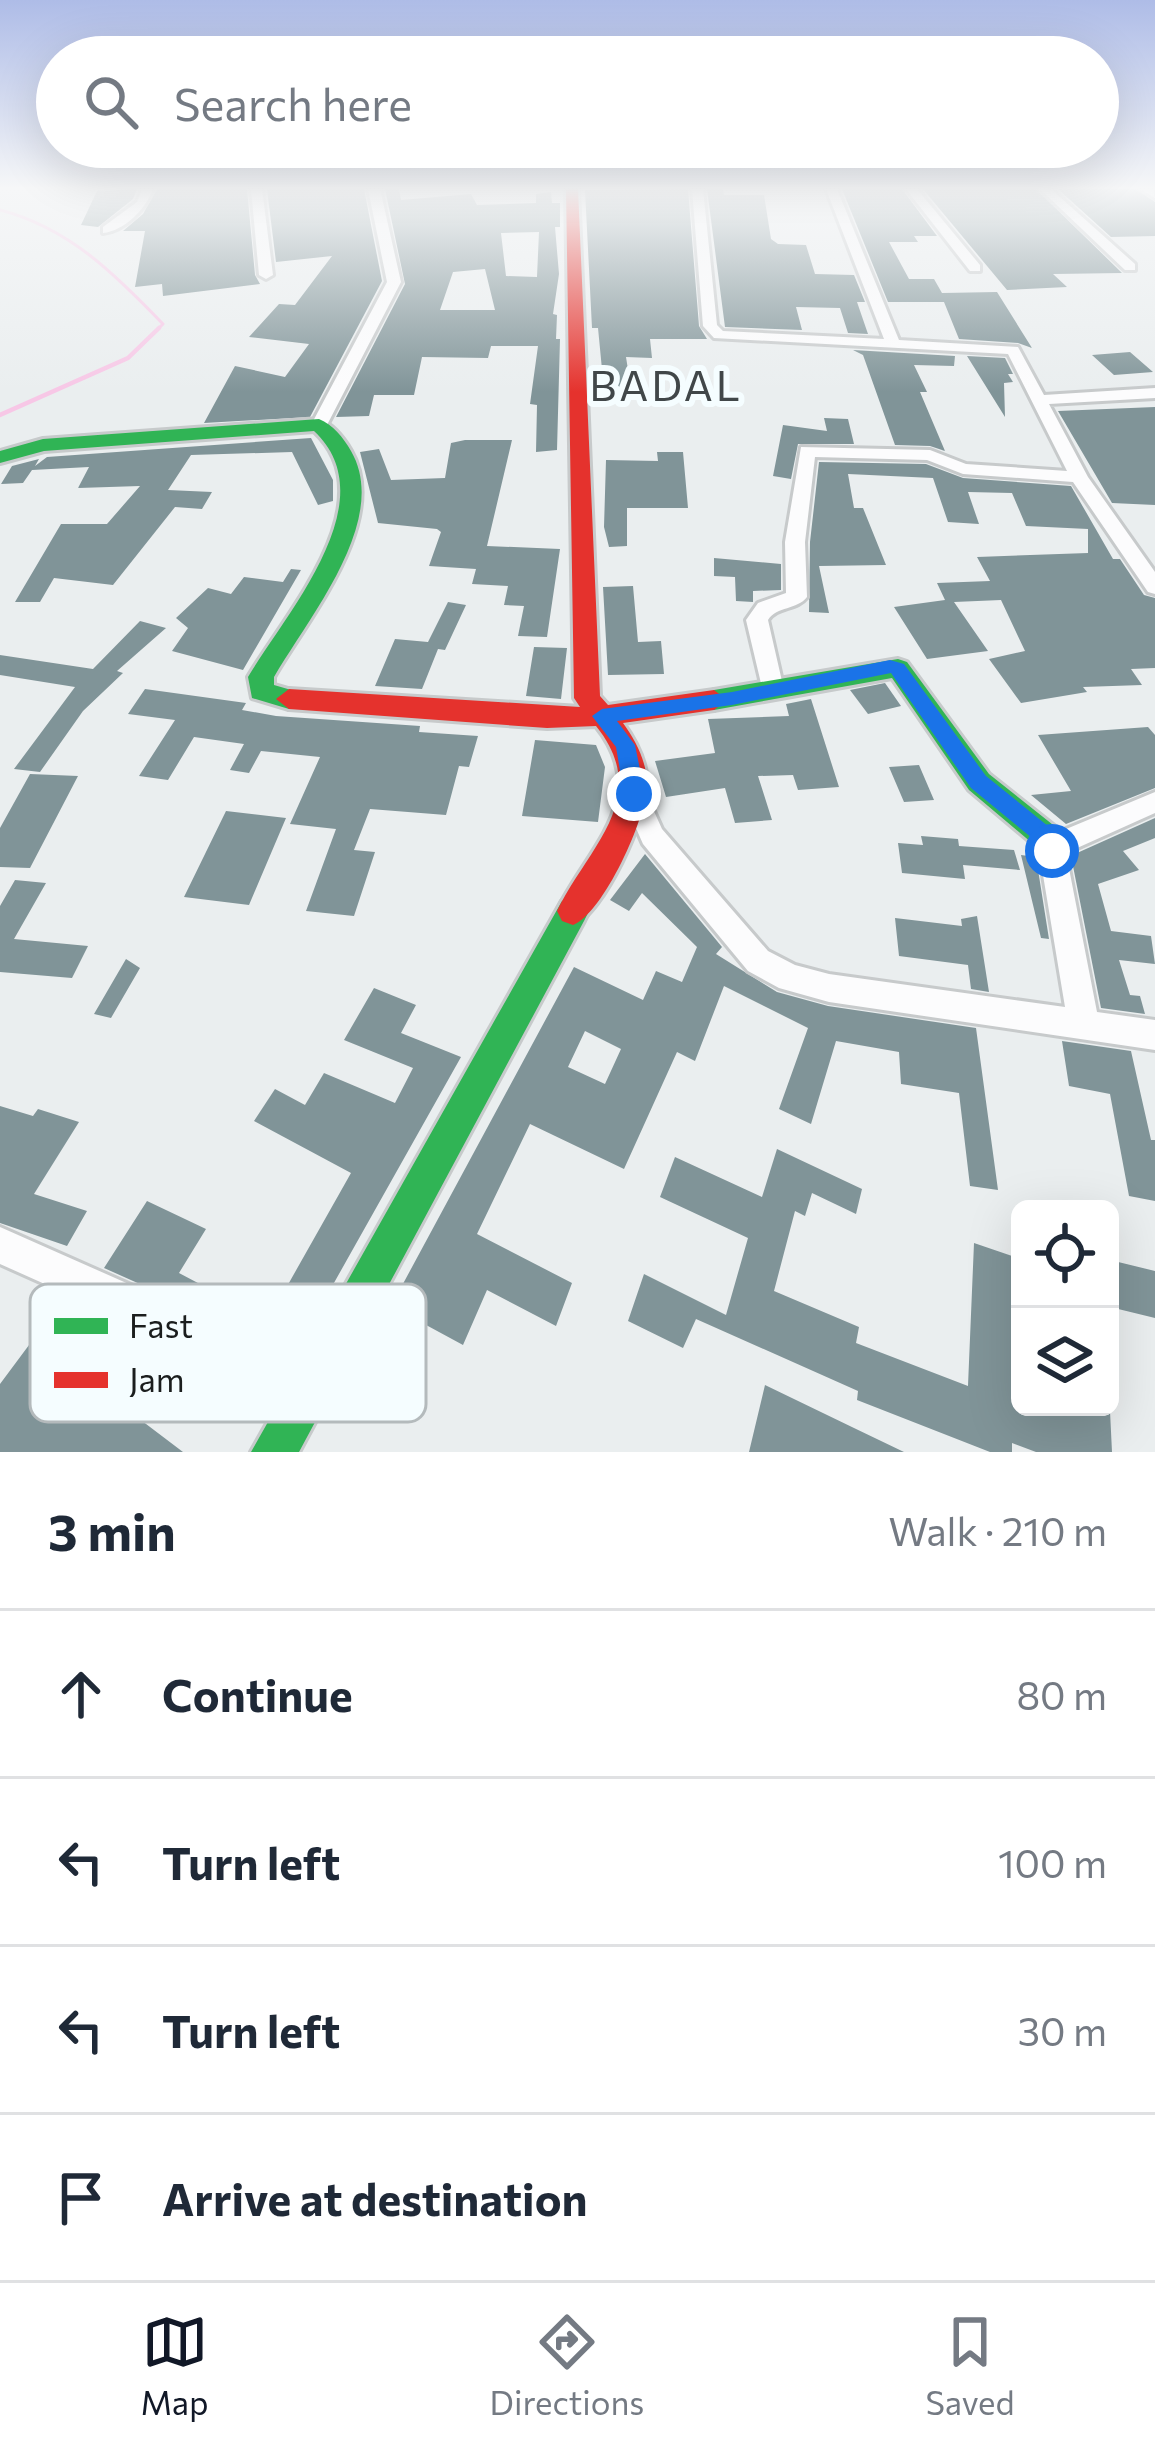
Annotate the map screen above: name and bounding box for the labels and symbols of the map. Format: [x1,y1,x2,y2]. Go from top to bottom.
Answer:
district label: BADAL [589,358,743,410]
route end [607,767,661,821]
route start [1025,824,1079,878]
legend [30,1284,426,1422]
text: Fast [129,1304,193,1345]
text: Jam [129,1358,185,1399]

